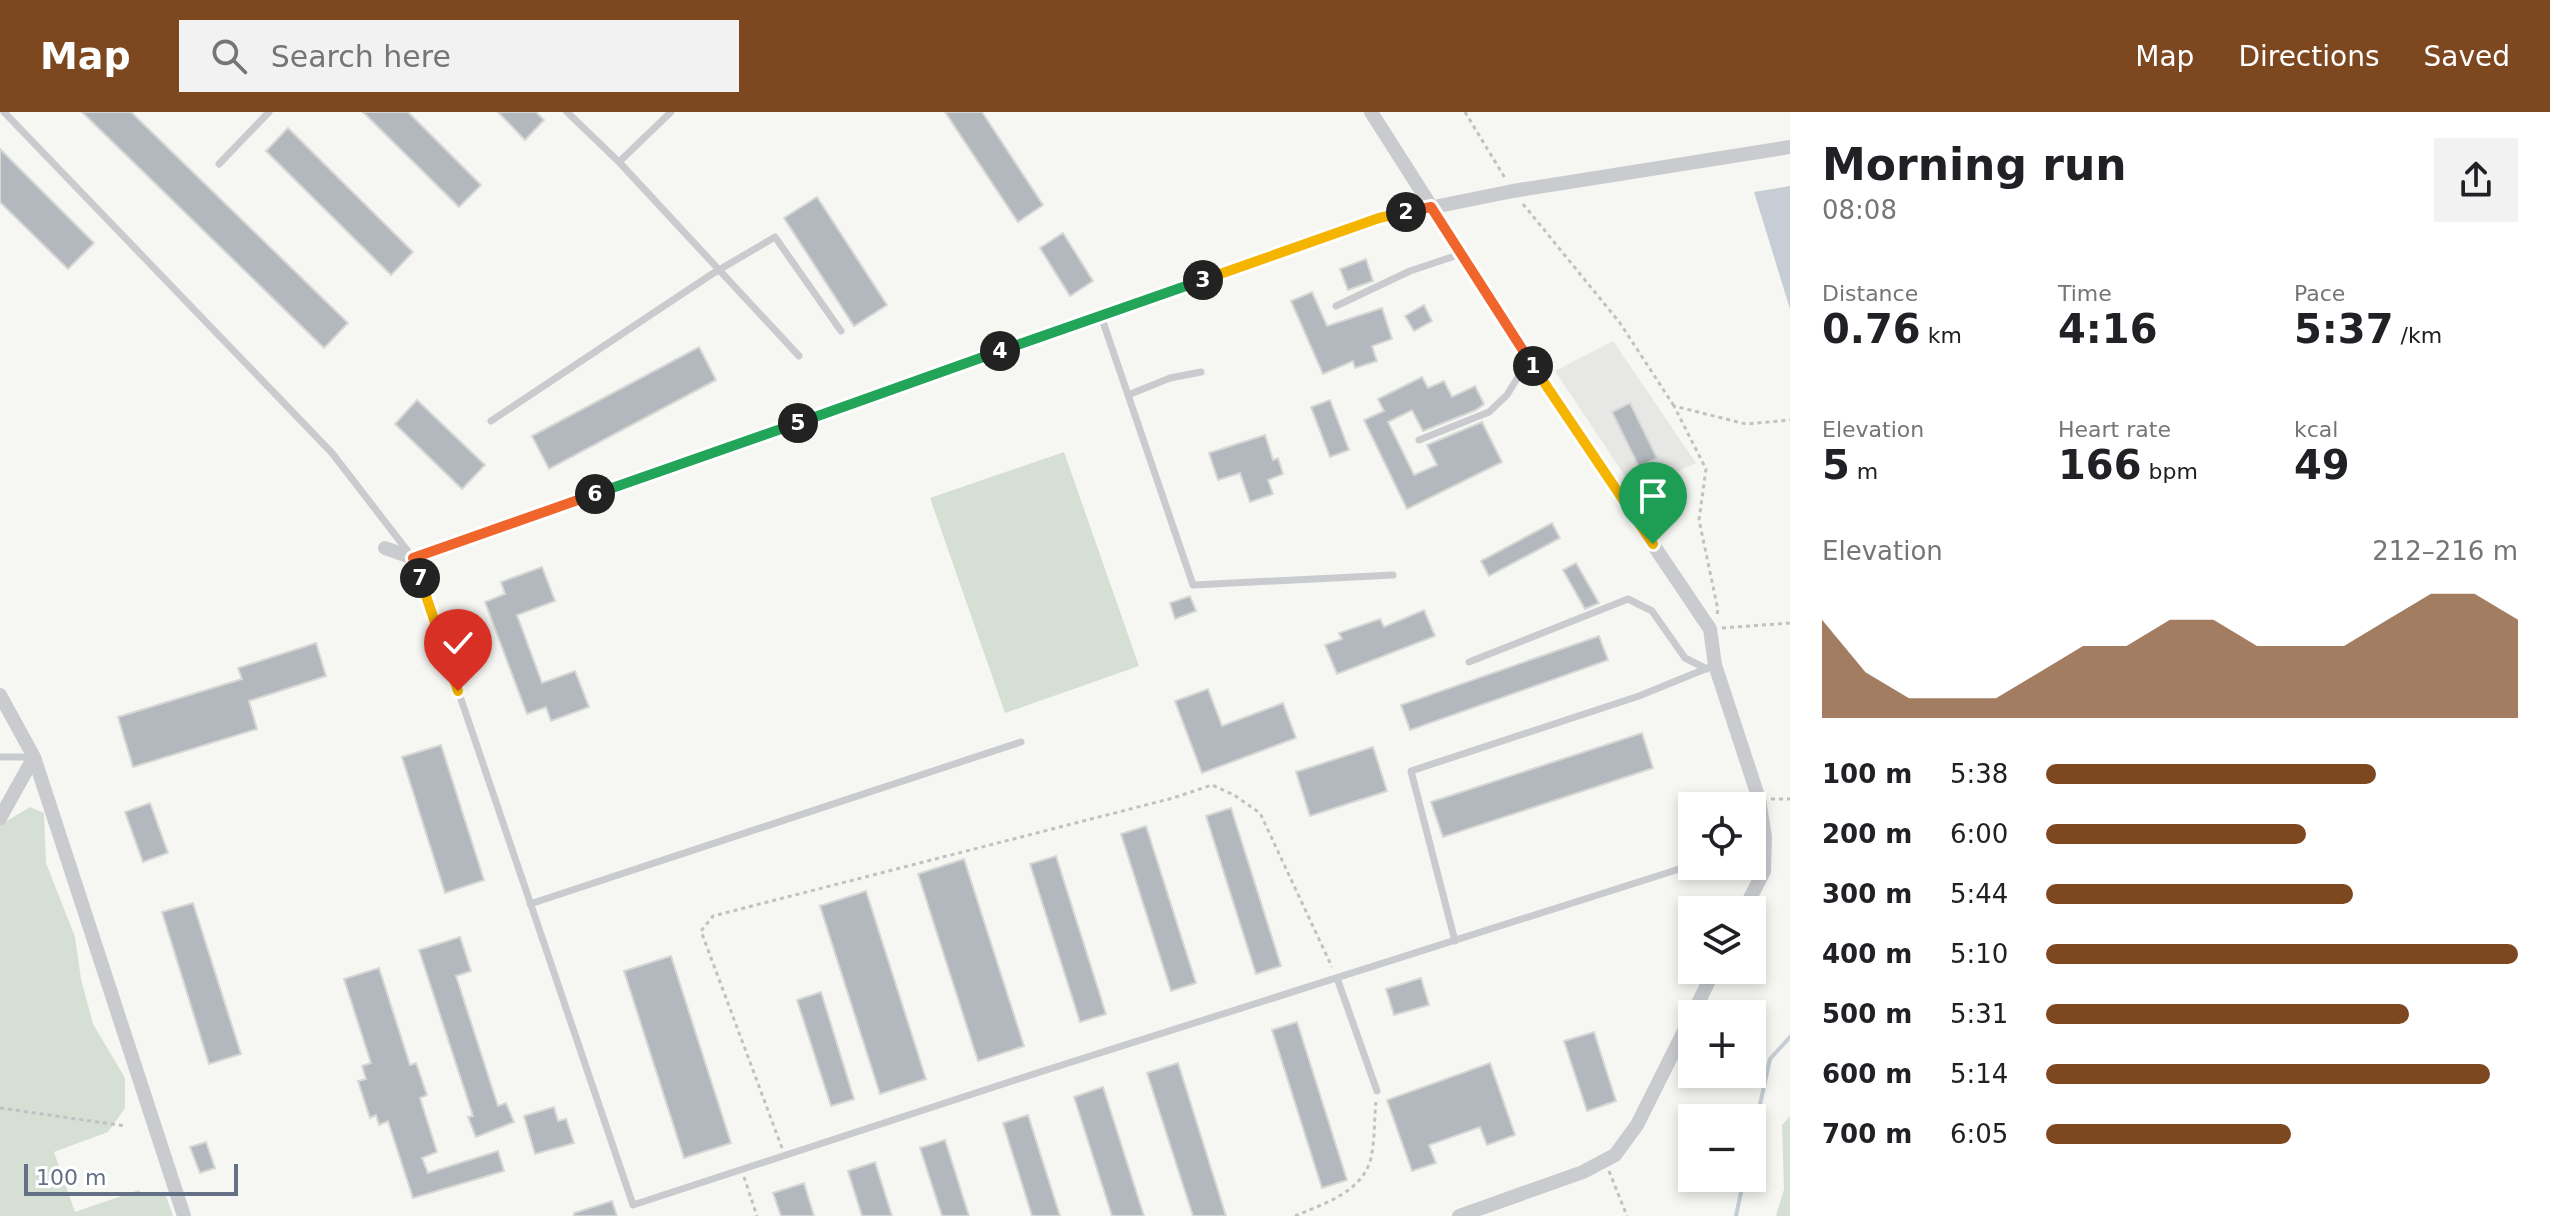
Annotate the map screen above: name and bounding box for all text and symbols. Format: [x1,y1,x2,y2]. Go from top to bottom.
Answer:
search box [179,20,739,92]
text: Map [40,34,131,78]
icon: search [207,34,251,78]
text: Search here [271,39,451,74]
text: Map [2135,40,2194,73]
text: Directions [2238,40,2379,73]
text: Saved [2423,40,2510,73]
button: share [2434,138,2518,222]
text: Morning run [1822,139,2127,190]
pin: 2 [1386,192,1426,232]
text: 08:08 [1822,195,1897,225]
text: 2 [1398,199,1414,224]
pin: 3 [1183,260,1223,300]
text: 3 [1195,267,1211,292]
text: Distance [1822,281,1918,306]
text: Time [2058,281,2112,306]
text: Pace [2294,281,2345,306]
text: 0.76 [1822,306,1921,352]
text: 4:16 [2058,306,2158,352]
text: 5:37 [2294,306,2394,352]
text: km [1921,323,1962,348]
text: /km [2394,323,2442,348]
pin: 4 [980,331,1020,371]
text: 4 [992,338,1008,363]
pin: 1 [1513,346,1553,386]
text: 1 [1525,353,1541,378]
pin: 5 [778,403,818,443]
text: 5 [790,410,806,435]
text: Elevation [1822,417,1924,442]
text: Heart rate [2058,417,2171,442]
text: kcal [2294,417,2338,442]
text: 5 [1822,442,1850,488]
text: 166 [2058,442,2142,488]
text: 49 [2294,442,2350,488]
text: m [1850,459,1878,484]
text: bpm [2142,459,2198,484]
pin [1619,462,1687,544]
pin: 6 [575,474,615,514]
icon: arrive [1631,474,1675,518]
text: 6 [587,481,603,506]
text: Elevation [1822,536,1943,566]
text: 212–216 m [2372,536,2518,566]
pin: 7 [400,558,440,598]
text: 7 [412,565,428,590]
pin [424,609,492,691]
icon: check [436,621,480,665]
text: 100 m [1822,759,1912,789]
text: 5:38 [1950,759,2008,789]
map controls [1678,792,1766,1192]
button: locate [1678,792,1766,880]
text: 200 m [1822,819,1912,849]
text: 6:00 [1950,819,2008,849]
text: 300 m [1822,879,1912,909]
text: 5:44 [1950,879,2008,909]
button: layers [1678,896,1766,984]
text: 400 m [1822,939,1912,969]
text: 5:10 [1950,939,2008,969]
text: 500 m [1822,999,1912,1029]
text: 5:31 [1950,999,2008,1029]
button: + [1678,1000,1766,1088]
text: 600 m [1822,1059,1912,1089]
text: 5:14 [1950,1059,2008,1089]
button: − [1678,1104,1766,1192]
text: 700 m [1822,1119,1912,1149]
text: 6:05 [1950,1119,2008,1149]
scale bar [24,1160,238,1196]
text: 100 m [36,1165,106,1190]

